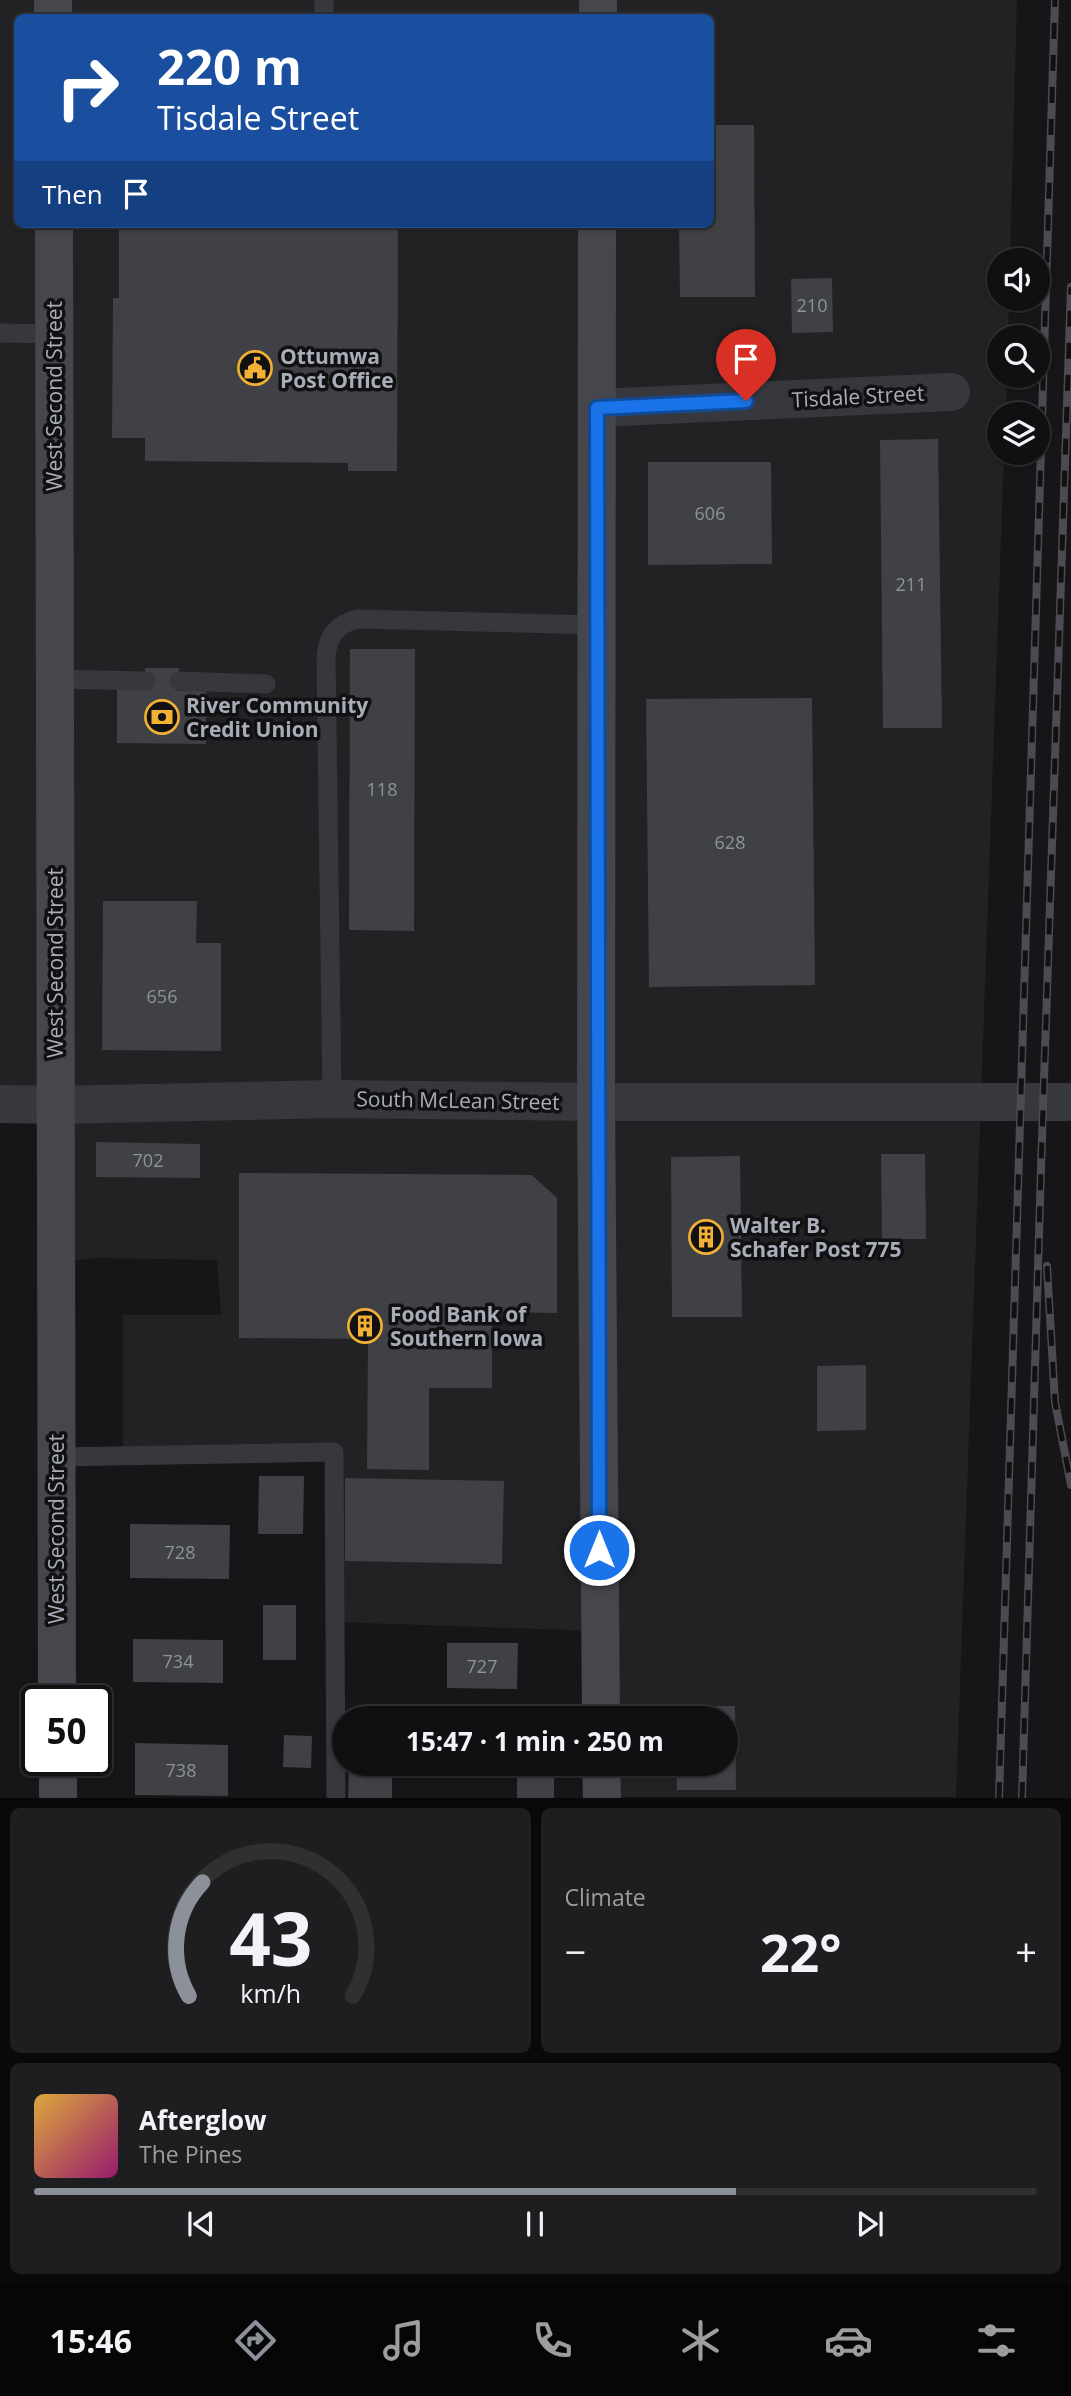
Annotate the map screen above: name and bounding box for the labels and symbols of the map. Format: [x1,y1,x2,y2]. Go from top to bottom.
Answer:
house number: 210 [797,293,827,317]
street label: West Second Street [40,301,68,491]
pin [716,329,776,401]
place label: Ottumwa Post Office [280,342,394,394]
public building icon: Ottumwa Post Office [236,349,274,387]
street label: Tisdale Street [791,379,925,413]
house number: 606 [695,501,725,525]
house number: 211 [896,572,926,596]
place label: River Community Credit Union [186,691,368,743]
bank icon: River Community Credit Union [143,698,181,736]
house number: 118 [367,777,397,801]
house number: 628 [715,830,745,854]
street label: West Second Street [41,868,69,1058]
house number: 656 [147,984,177,1008]
street label: South McLean Street [356,1084,560,1116]
house number: 702 [133,1148,163,1172]
place label: Walter B. Schafer Post 775 [730,1211,902,1263]
building icon: Walter B. Schafer Post 775 [687,1218,725,1256]
place label: Food Bank of Southern Iowa [390,1300,543,1352]
building icon: Food Bank of Southern Iowa [346,1307,384,1345]
street label: West Second Street [42,1434,70,1624]
position arrow [562,1513,636,1587]
house number: 728 [165,1540,195,1564]
house number: 734 [163,1649,193,1673]
house number: 727 [467,1654,497,1678]
speed limit sign: 50 [21,1685,112,1776]
house number: 738 [166,1758,196,1782]

